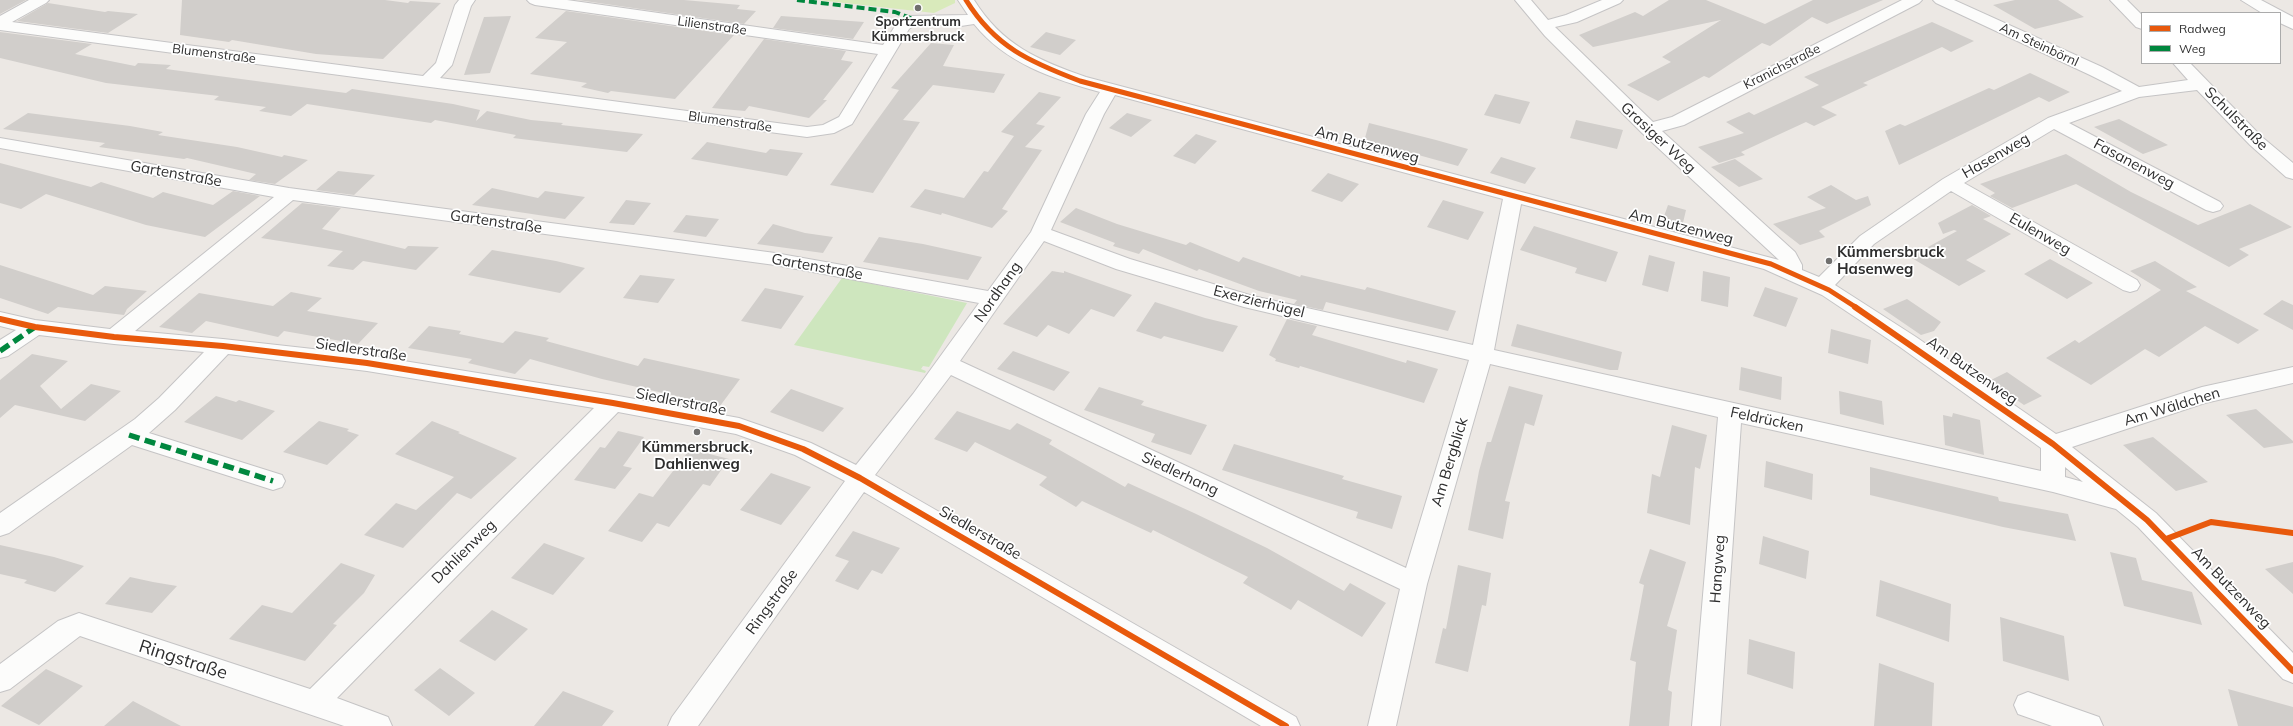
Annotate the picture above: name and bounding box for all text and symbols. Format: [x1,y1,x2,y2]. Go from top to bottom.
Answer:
marker: Sportzentrum Kümmersbruck [913,3,923,13]
legend [2141,12,2281,64]
street label: Lilienstraße [676,13,748,39]
place label: Sportzentrum Kümmersbruck [872,14,964,45]
street label: Am Steinbörnl [1997,20,2081,70]
text: Radweg [2179,21,2226,36]
street label: Blumenstraße [171,41,257,67]
street label: Kranichstraße [1741,41,1823,93]
text: Weg [2179,41,2205,56]
street label: Schulstraße [2200,83,2272,155]
street label: Grasiger Weg [1617,99,1699,177]
street label: Blumenstraße [687,108,773,136]
street label: Am Butzenweg [1313,122,1421,168]
street label: Hasenweg [1959,129,2033,183]
street label: Fasanenweg [2090,135,2178,193]
street label: Gartenstraße [129,157,223,191]
street label: Am Butzenweg [1627,205,1735,249]
street label: Gartenstraße [449,207,543,237]
street label: Eulenweg [2006,209,2074,259]
place label: Kümmersbruck Hasenweg [1837,243,1944,278]
street label: Gartenstraße [770,250,864,284]
marker: Kümmersbruck Hasenweg [1824,256,1834,266]
street label: Nordhang [971,258,1025,326]
street label: Exerzierhügel [1211,282,1307,322]
street label: Am Butzenweg [1923,333,2021,409]
street label: Siedlerstraße [314,335,408,365]
street label: Siedlerstraße [634,384,728,420]
street label: Am Wäldchen [2122,384,2222,430]
street label: Feldrücken [1729,403,1805,437]
street label: Am Bergblick [1428,415,1472,509]
marker: Kümmersbruck, Dahlienweg [692,427,702,437]
place label: Kümmersbruck, Dahlienweg [641,438,753,473]
street label: Siedlerhang [1139,448,1221,500]
street label: Siedlerstraße [936,502,1024,564]
street label: Dahlienweg [428,516,500,588]
street label: Hangweg [1707,534,1729,604]
street label: Am Butzenweg [2187,543,2275,633]
street label: Ringstraße [742,566,802,638]
street label: Ringstraße [136,636,230,684]

